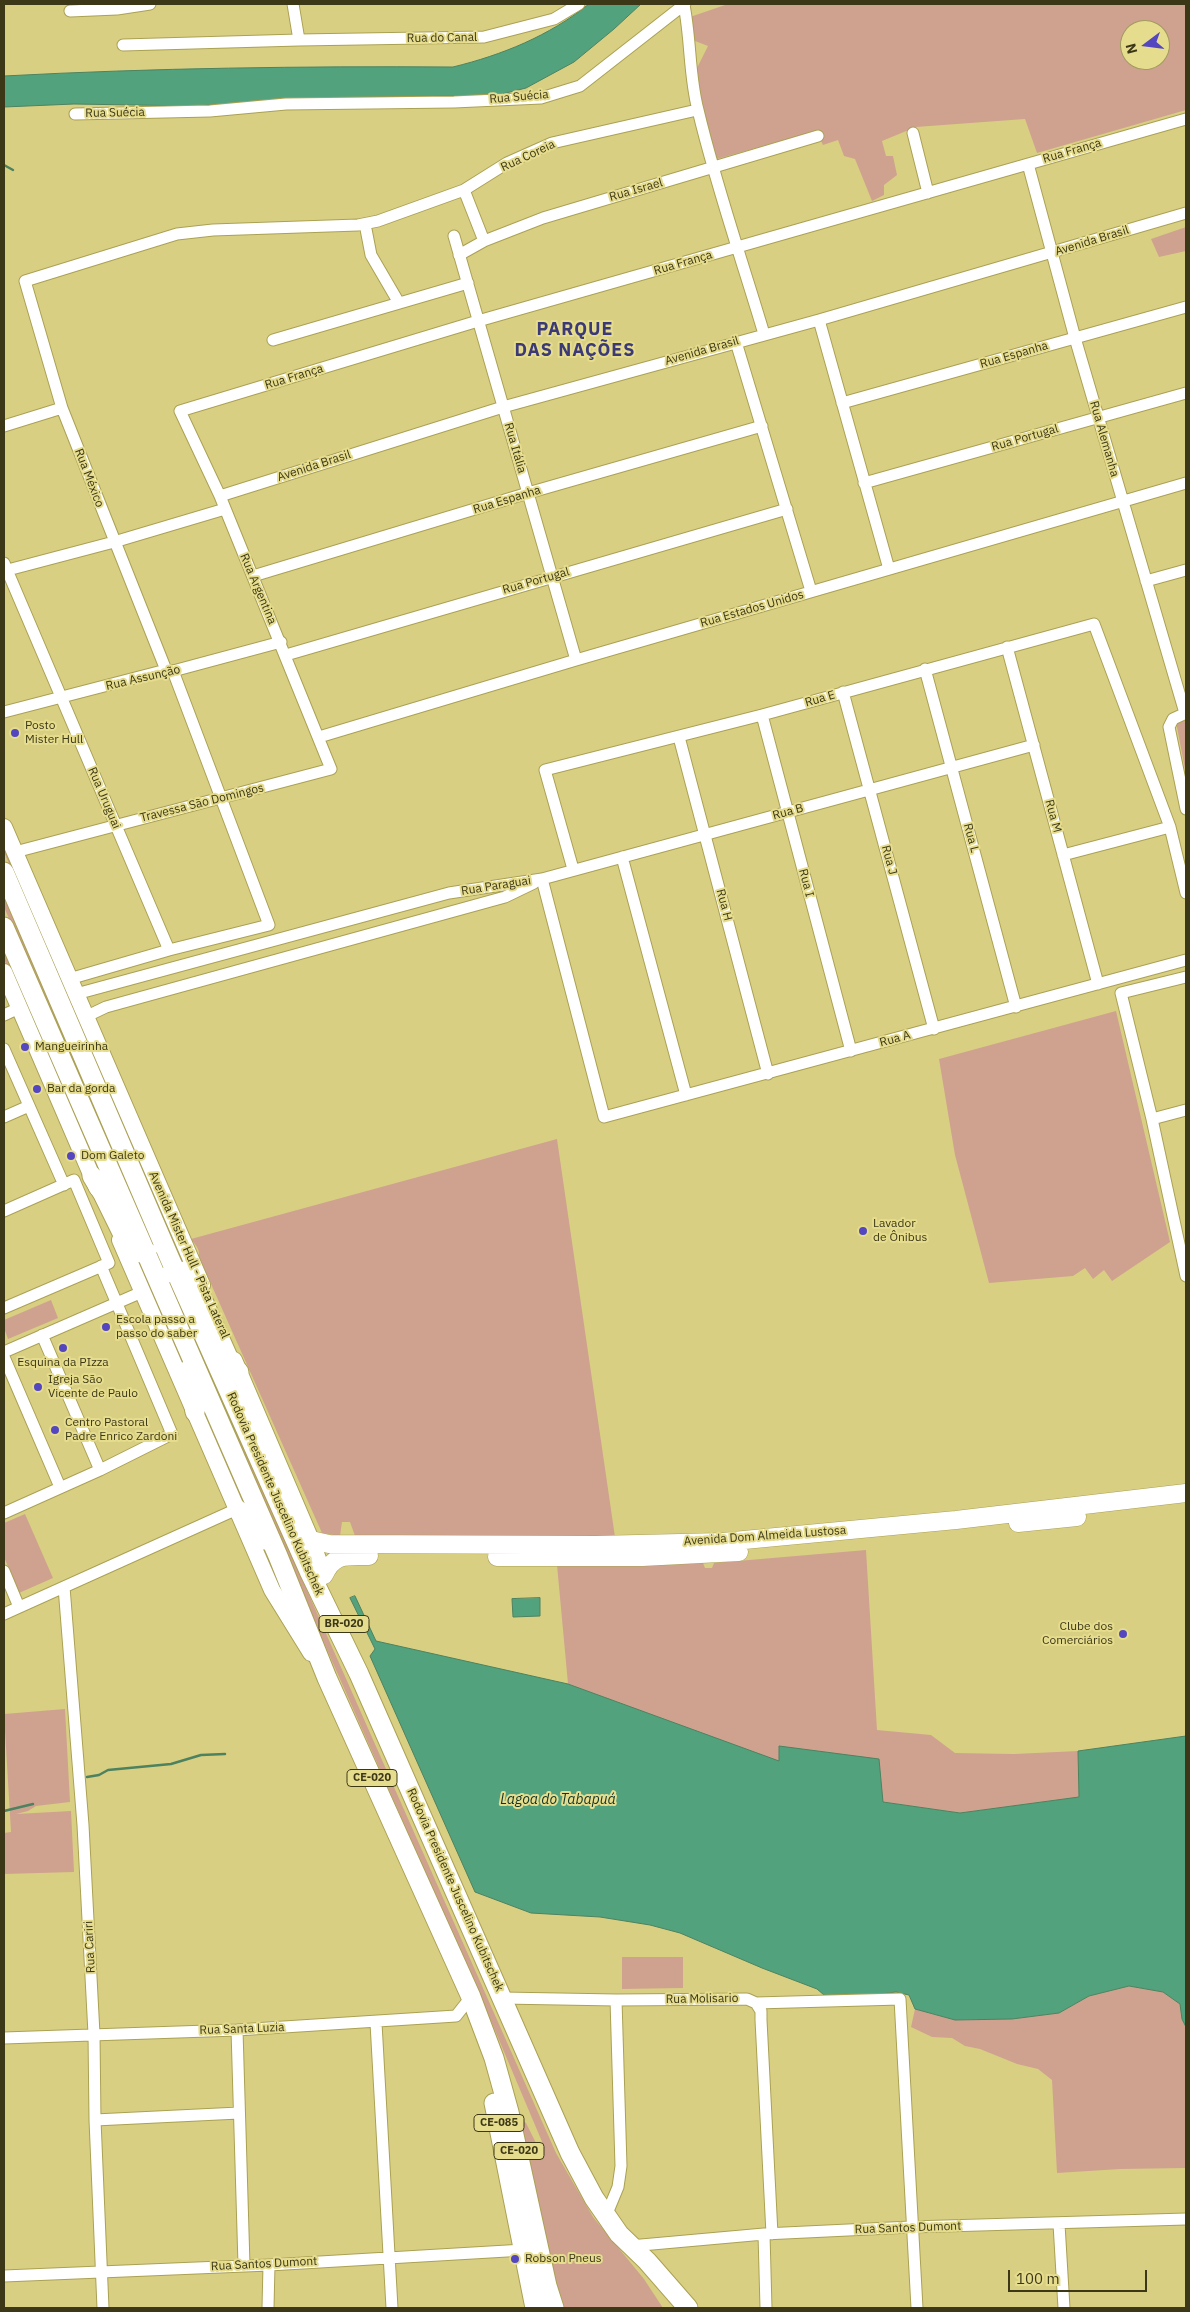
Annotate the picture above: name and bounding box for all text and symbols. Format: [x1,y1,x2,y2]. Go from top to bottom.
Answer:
north arrow [1120,20,1170,70]
street label: Rua do Canal [407,30,477,46]
text: N [1121,41,1141,56]
street label: Rua Suécia [489,87,549,107]
street label: Rua Suécia [85,105,145,121]
street label: Rua França [1041,136,1103,166]
street label: Rua Coreia [499,137,557,175]
street label: Rua Israel [608,175,664,205]
street label: Avenida Brasil [1053,223,1131,259]
street label: Rua França [652,248,714,278]
district label: PARQUE DAS NAÇÕES [513,319,637,362]
street label: Avenida Brasil [663,334,741,368]
street label: Rua Espanha [978,338,1050,372]
street label: Rua França [263,361,325,393]
street label: Rua Alemanha [1086,399,1122,479]
street label: Rua Itália [501,421,529,475]
street label: Rua Portugal [990,422,1060,454]
street label: Rua México [71,447,107,509]
street label: Avenida Brasil [275,447,353,485]
street label: Rua Espanha [471,483,543,517]
street label: Rua Argentina [237,551,279,627]
street label: Rua Portugal [501,565,571,597]
street label: Rua Estados Unidos [699,587,805,631]
street label: Rua Assunção [104,662,182,694]
street label: Rua E [803,688,837,710]
place label: Posto Mister Hull [25,719,83,747]
marker: Posto Mister Hull [9,727,21,739]
street label: Rua Uruguai [85,765,123,831]
street label: Travessa São Domingos [139,781,265,825]
street label: Rua M [1042,798,1064,834]
street label: Rua B [771,801,805,823]
street label: Rua L [960,822,982,854]
street label: Rua J [878,844,900,876]
street label: Rua I [795,867,817,899]
street label: Rua Paraguai [460,873,532,899]
street label: Rua H [713,888,735,922]
street label: Rua A [878,1028,912,1050]
place label: Mangueirinha [35,1040,108,1054]
marker: Mangueirinha [19,1041,31,1053]
place label: Bar da gorda [47,1082,115,1096]
marker: Bar da gorda [31,1083,43,1095]
place label: Dom Galeto [81,1149,145,1163]
marker: Dom Galeto [65,1150,77,1162]
street label: Avenida Mister Hull - Pista Lateral [146,1169,232,1341]
place label: Lavador de Ônibus [873,1217,927,1245]
marker: Lavador de Ônibus [857,1225,869,1237]
place label: Escola passo a passo do saber [116,1313,197,1341]
marker: Escola passo a passo do saber [100,1321,112,1333]
marker: Esquina da PIzza [57,1342,69,1354]
place label: Esquina da PIzza [17,1356,109,1370]
place label: Igreja São Vicente de Paulo [48,1373,138,1401]
marker: Igreja São Vicente de Paulo [32,1381,44,1393]
street label: Rodovia Presidente Juscelino Kubitschek [224,1390,326,1598]
place label: Centro Pastoral Padre Enrico Zardoni [65,1416,177,1444]
marker: Centro Pastoral Padre Enrico Zardoni [49,1424,61,1436]
street label: Avenida Dom Almeida Lustosa [683,1523,847,1549]
road number: BR-020 [319,1616,369,1632]
place label: Clube dos Comerciários [1042,1620,1113,1648]
marker: Clube dos Comerciários [1117,1628,1129,1640]
road number: CE-020 [347,1770,397,1786]
street label: Rodovia Presidente Juscelino Kubitschek [404,1786,506,1994]
water label: Lagoa do Tabapuá [500,1792,616,1808]
street label: Rua Cariri [81,1920,99,1974]
street label: Rua Molisario [665,1991,739,2007]
street label: Rua Santa Luzia [199,2020,285,2038]
road number: CE-085 [474,2114,524,2132]
road number: CE-020 [494,2142,544,2160]
street label: Rua Santos Dumont [854,2219,962,2237]
place label: Robson Pneus [525,2252,602,2266]
marker: Robson Pneus [509,2253,521,2265]
street label: Rua Santos Dumont [210,2254,318,2274]
scale bar [1010,2260,1149,2292]
text: 100 m [1016,2269,1060,2288]

